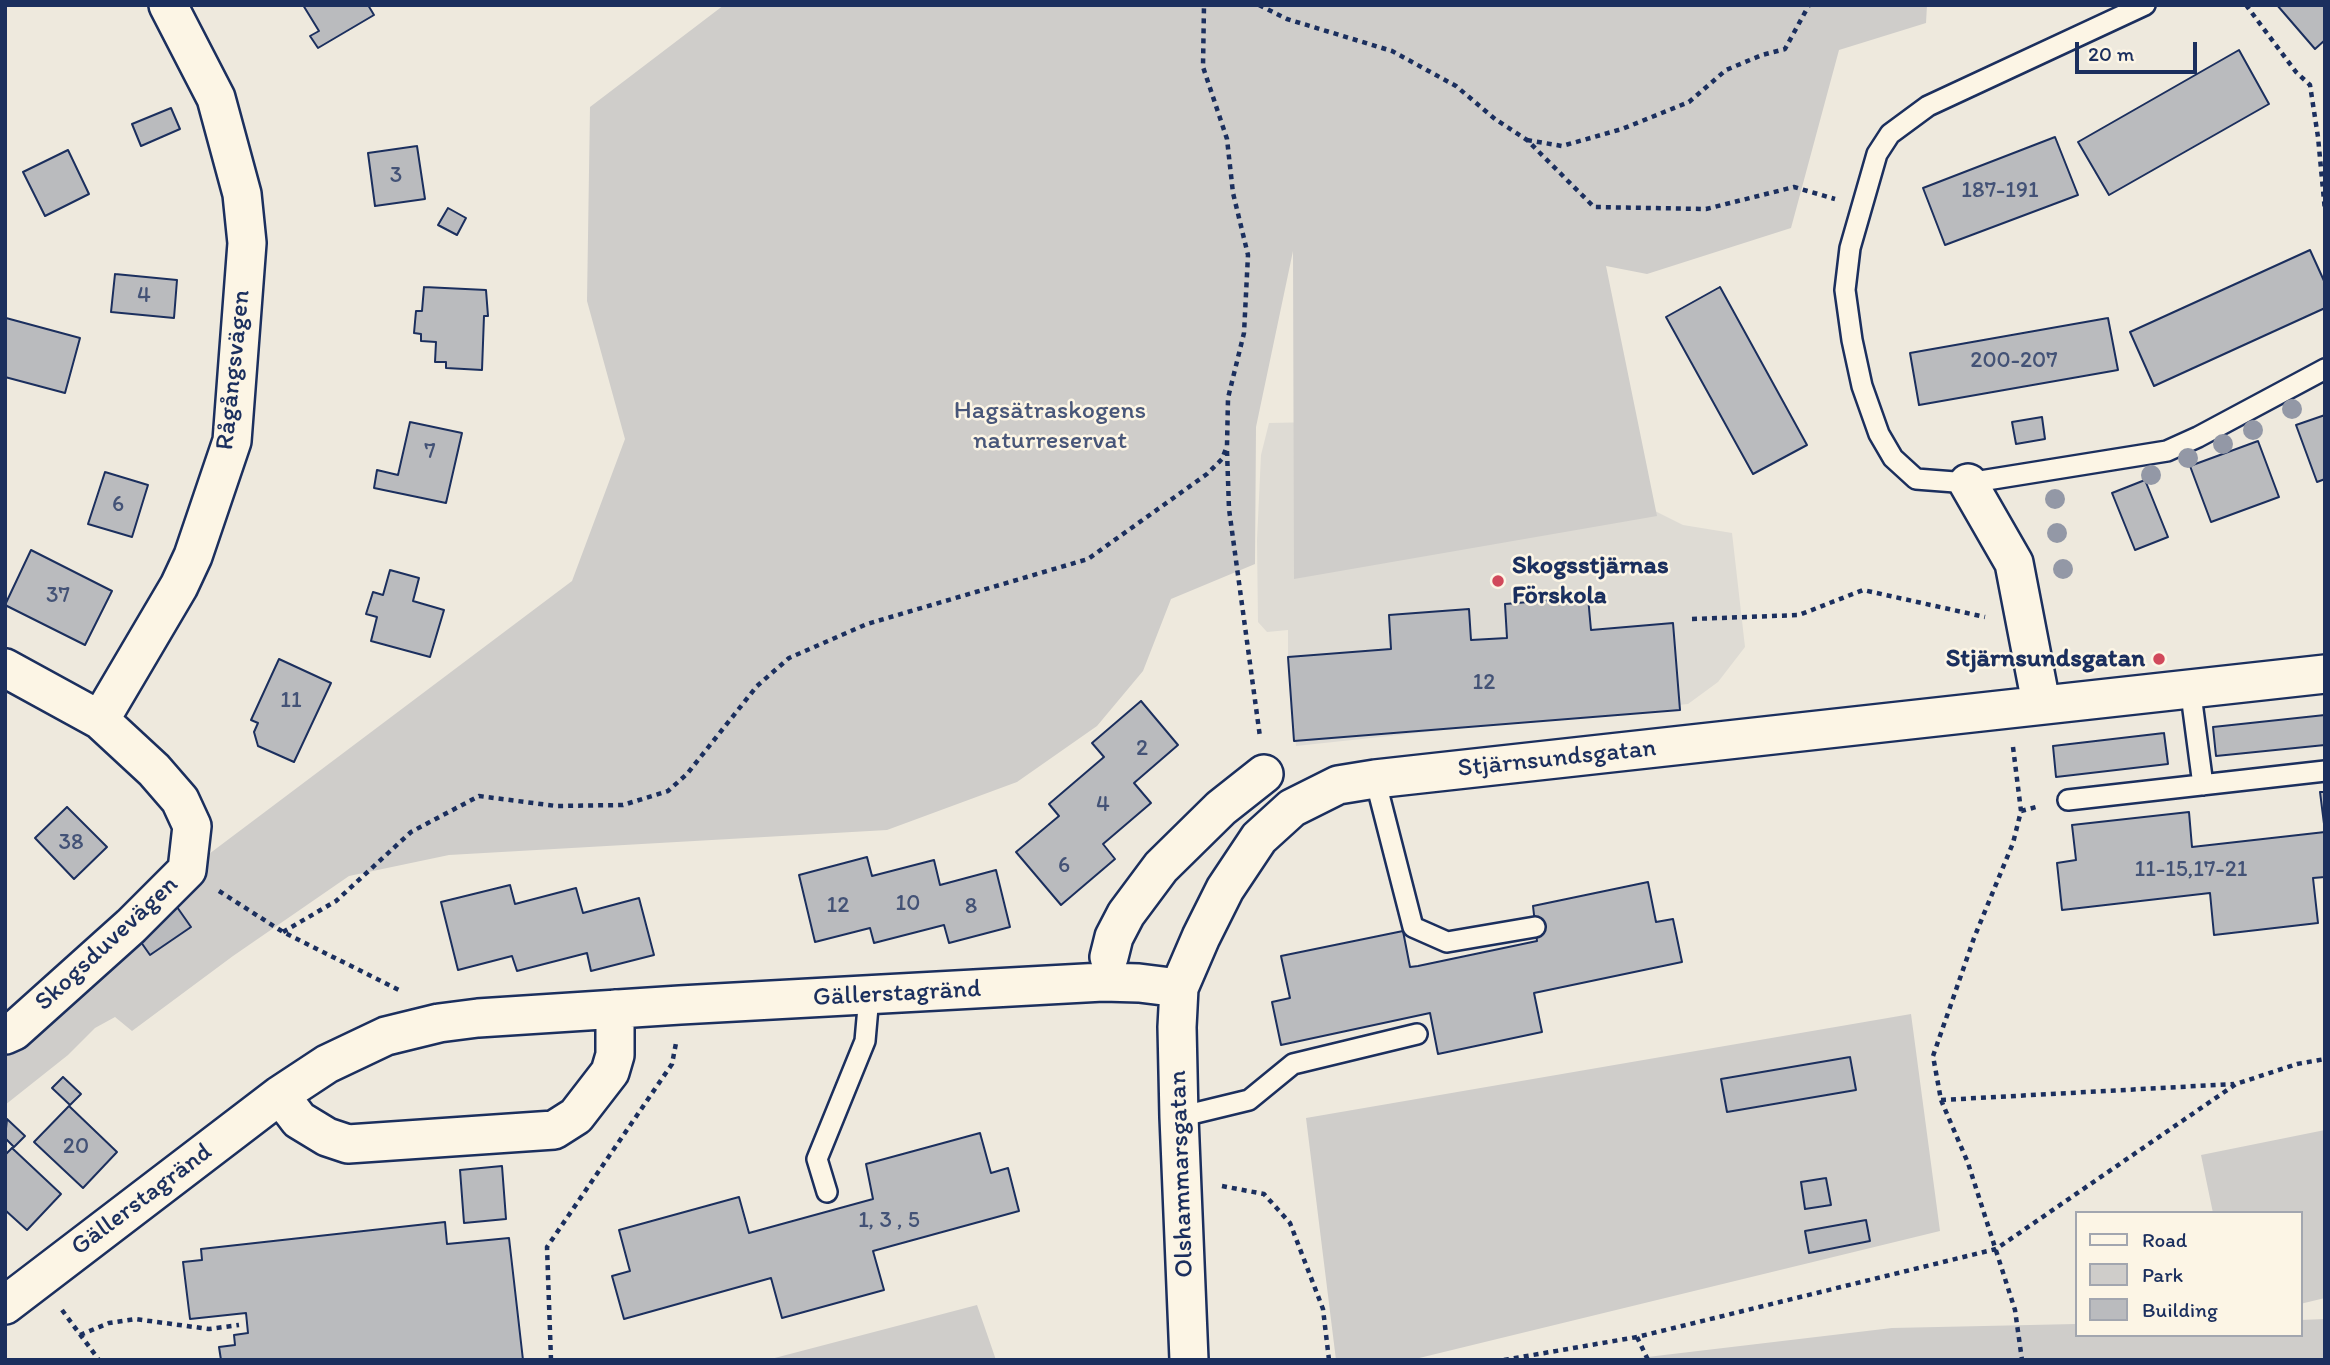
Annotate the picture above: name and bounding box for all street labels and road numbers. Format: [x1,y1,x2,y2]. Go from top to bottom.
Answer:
street label: Rågångsvägen [210,288,258,452]
street label: Stjärnsundsgatan [1456,733,1658,785]
street label: Skogsduvevägen [29,870,185,1018]
street label: Gällerstagränd [812,974,982,1014]
street label: Olshammarsgatan [1163,1070,1201,1278]
street label: Gällerstagränd [65,1137,219,1263]

